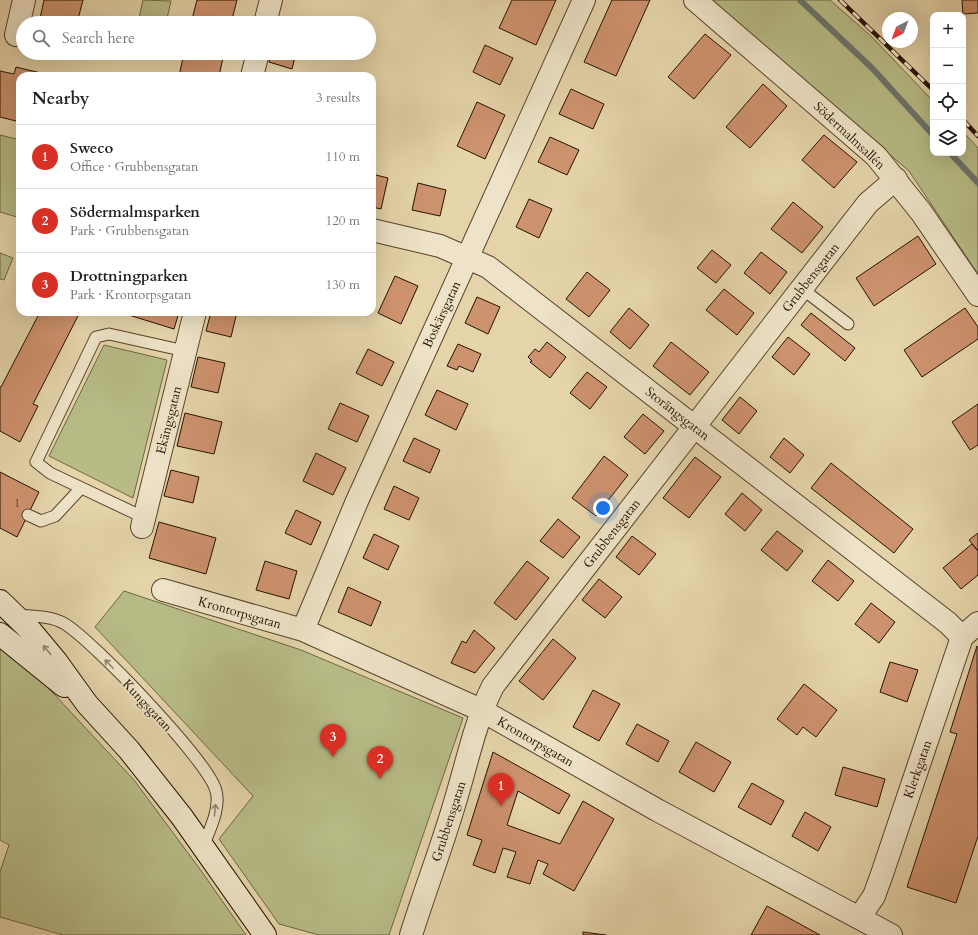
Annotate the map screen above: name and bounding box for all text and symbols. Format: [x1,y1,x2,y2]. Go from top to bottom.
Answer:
north arrow [882,12,918,48]
map controls [930,12,966,156]
button: + [930,12,966,48]
search box [16,16,376,60]
icon: search [30,27,52,49]
text: Search here [62,28,135,48]
button: − [930,48,966,84]
button: locate [930,84,966,120]
text: Nearby [32,87,89,110]
text: 3 results [316,89,360,107]
street label: Södermalmsallén [810,98,890,174]
button: layers [930,120,966,156]
text: Sweco [70,138,113,158]
text: 1 [42,148,48,166]
text: 110 m [326,148,360,166]
text: Office · Grubbensgatan [70,158,198,176]
text: Södermalmsparken [70,202,200,222]
text: 2 [42,212,48,230]
text: 120 m [326,212,360,230]
text: Park · Grubbensgatan [70,222,189,240]
street label: Grubbensgatan [778,239,844,316]
text: Drottningparken [70,266,188,286]
text: 3 [42,276,48,294]
text: 130 m [326,276,360,294]
street label: Boskärsgatan [419,277,466,351]
text: Park · Krontorpsgatan [70,286,191,304]
street label: Storängsgatan [641,383,714,445]
street label: Ekängsgatan [152,384,186,456]
street label: Grubbensgatan [579,495,645,572]
house number: 1 [14,496,20,511]
your location [593,498,613,518]
street label: Krontorpsgatan [196,592,284,634]
one-way arrow [43,645,52,656]
one-way arrow [104,659,114,669]
street label: Kungsgatan [118,675,177,736]
street label: Krontorpsgatan [494,713,578,771]
pin: 3 [320,724,346,757]
street label: Klerkgatan [900,737,937,801]
pin: 2 [367,746,393,779]
pin: 1 [488,773,514,806]
street label: Grubbensgatan [427,778,471,864]
one-way arrow [212,804,219,817]

